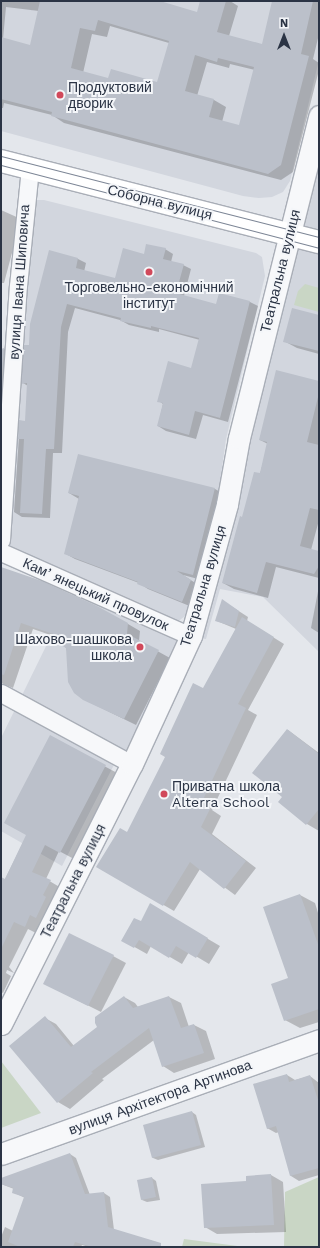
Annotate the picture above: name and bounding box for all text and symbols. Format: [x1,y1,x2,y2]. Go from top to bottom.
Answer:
north arrow [264,16,304,56]
text: N [280,17,288,30]
place label: Продуктовий дворик [68,79,152,112]
marker: Продуктовий дворик [55,90,65,100]
street label: Соборна вулиця [106,181,214,223]
street label: вулиця Івана Шиповича [5,204,33,360]
street label: Театральна вулиця [257,208,303,334]
marker: Торговельно-економічний інститут [144,267,154,277]
place label: Торговельно-економічний інститут [64,279,234,312]
street label: Театральна вулиця [177,523,229,649]
street label: Камʼянецький провулок [20,554,172,634]
place label: Шахово-шашкова школа [15,631,132,664]
marker: Шахово-шашкова школа [135,642,145,652]
place label: Приватна школа Alterra School [172,778,280,810]
marker: Приватна школа Alterra School [159,789,169,799]
street label: Театральна вулиця [37,821,109,941]
street label: вулиця Архітектора Артинова [66,1056,254,1138]

